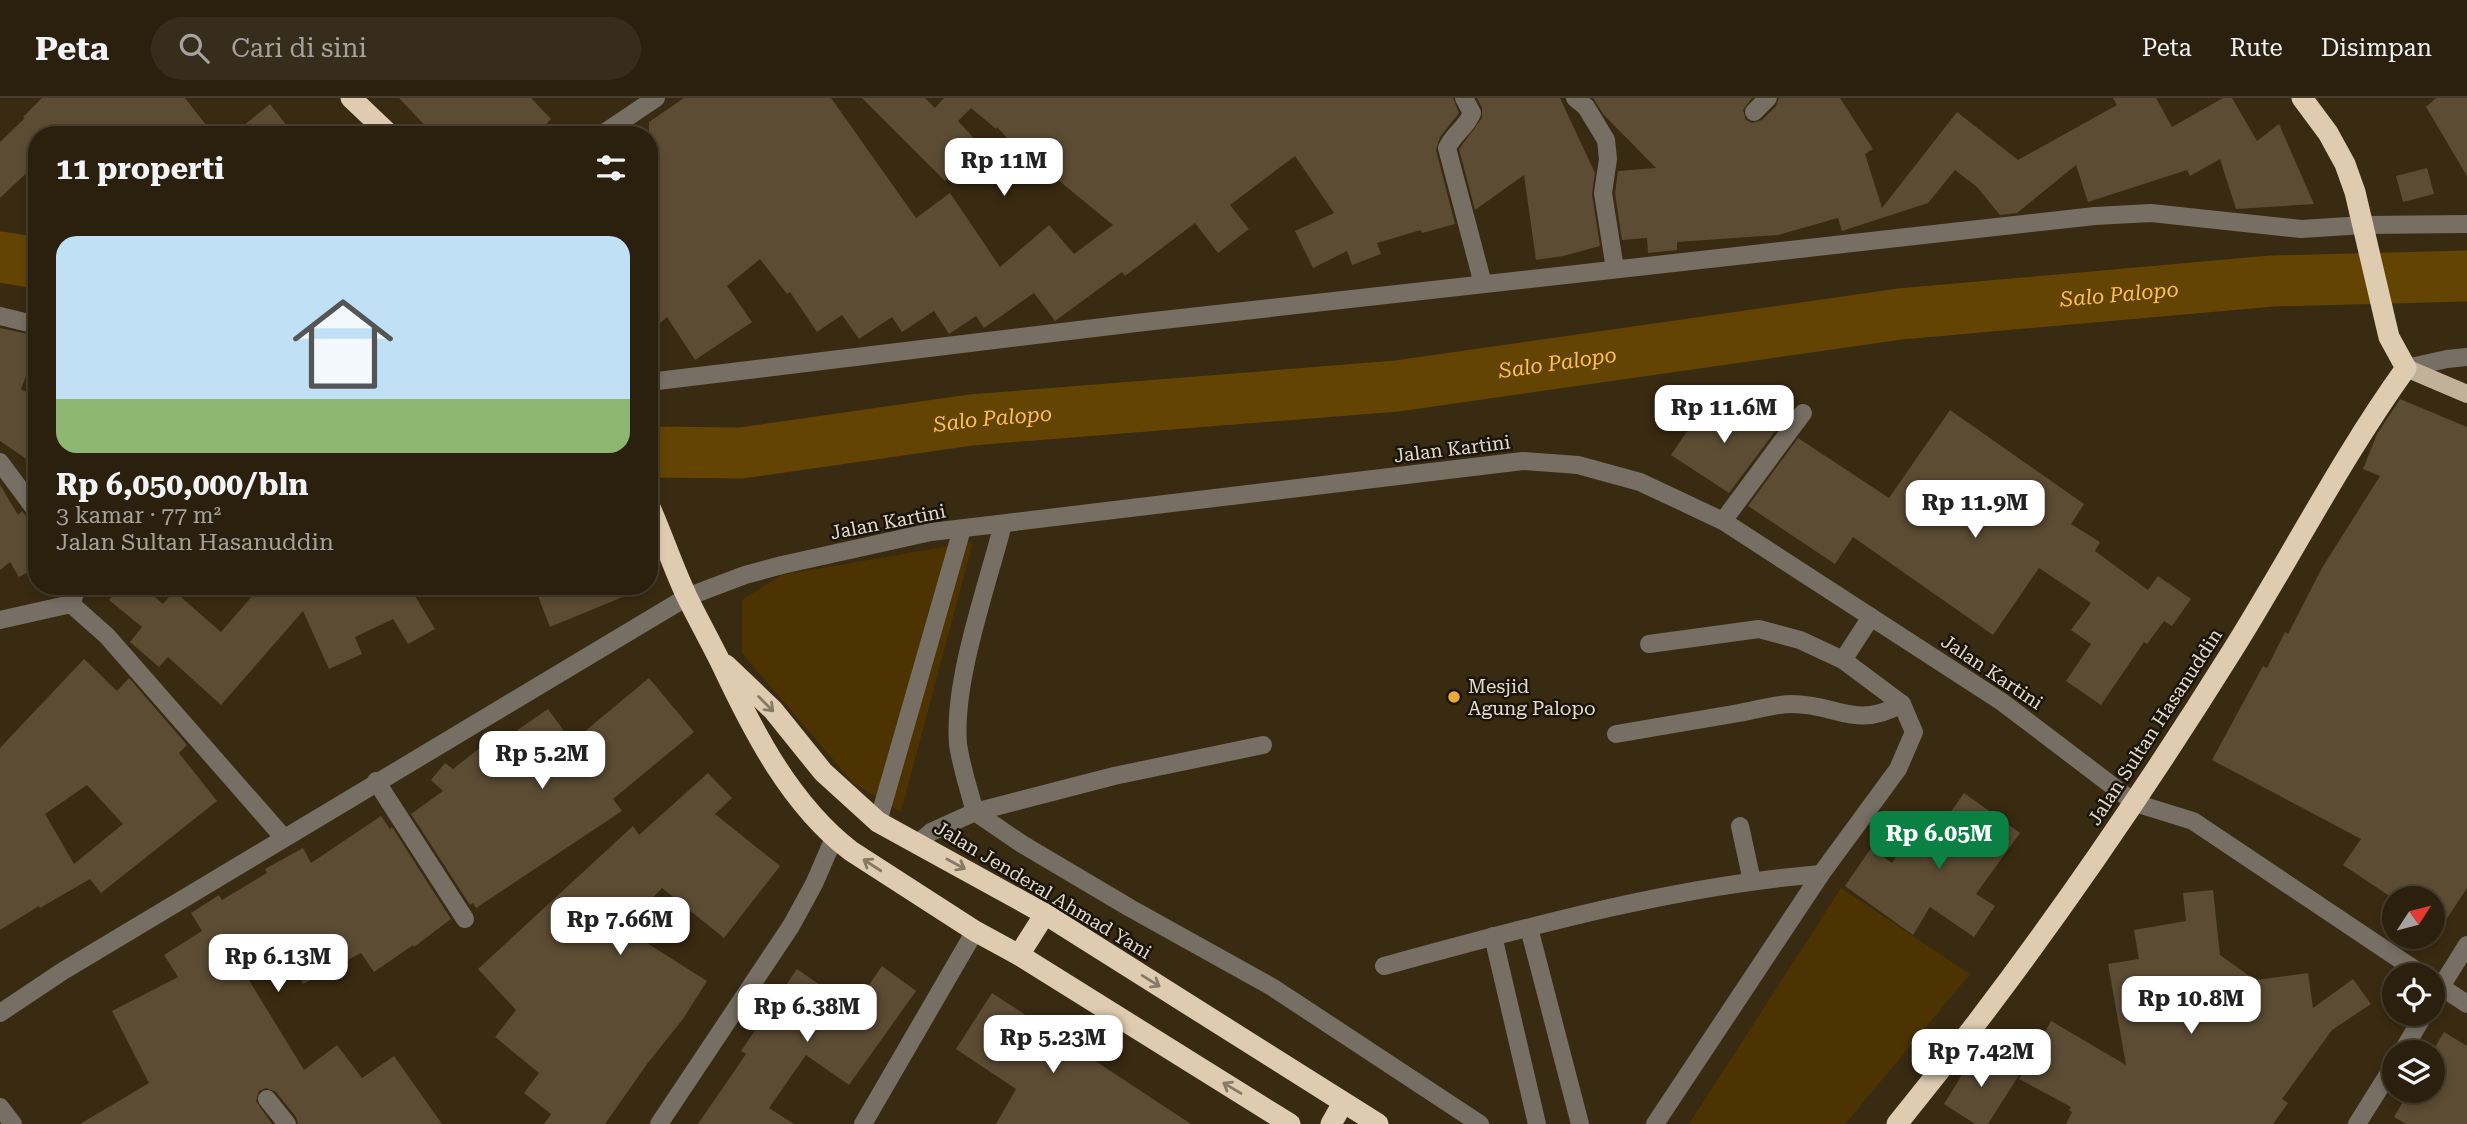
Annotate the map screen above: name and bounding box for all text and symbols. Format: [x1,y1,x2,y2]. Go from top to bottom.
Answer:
search box [151,17,641,80]
text: Peta [35,29,109,68]
icon: search [175,29,213,67]
text: Cari di sini [231,33,367,63]
text: Peta [2142,34,2192,62]
text: Rute [2230,34,2283,62]
text: Disimpan [2321,34,2432,62]
pin: Rp 11M [947,139,1061,198]
text: Rp 11M [961,147,1047,174]
icon: filters [592,149,630,187]
text: 11 properti [56,151,224,186]
water label: Salo Palopo [2058,277,2180,312]
icon: home [280,281,406,407]
water label: Salo Palopo [1496,343,1618,383]
pin: Rp 11.6M [1652,386,1796,445]
text: Rp 11.6M [1671,394,1777,421]
water label: Salo Palopo [931,402,1053,437]
street label: Jalan Kartini [1392,430,1512,468]
text: Rp 6,050,000/bln [56,467,308,502]
pin: Rp 11.9M [1903,480,2047,540]
text: Rp 11.9M [1922,489,2028,516]
street label: Jalan Kartini [828,500,948,544]
text: 3 kamar · 77 m² [56,502,221,529]
text: Jalan Sultan Hasanuddin [56,529,334,556]
street label: Jalan Sultan Hasanuddin [2083,625,2227,829]
street label: Jalan Kartini [1937,630,2047,714]
place label: Mesjid Agung Palopo [1468,675,1596,720]
marker: Mesjid Agung Palopo [1446,689,1462,705]
one-way arrow [758,695,775,712]
pin: Rp 5.2M [477,732,607,791]
text: Rp 5.2M [495,740,589,767]
pin: Rp 6.05M [1867,812,2011,871]
street label: Jalan Jenderal Ahmad Yani [931,816,1155,964]
text: Rp 6.05M [1886,820,1992,847]
one-way arrow [946,857,966,871]
one-way arrow [863,858,882,872]
north arrow [2382,886,2445,948]
map controls [2382,886,2445,1103]
pin: Rp 7.66M [548,898,692,957]
text: Rp 7.66M [567,906,673,933]
pin: Rp 6.13M [206,934,350,994]
text: Rp 6.13M [225,943,331,970]
button: locate [2382,963,2445,1026]
one-way arrow [1141,974,1160,989]
pin: Rp 10.8M [2119,976,2263,1036]
pin: Rp 6.38M [735,984,879,1044]
text: Rp 10.8M [2138,985,2244,1012]
text: Rp 6.38M [754,993,860,1020]
pin: Rp 5.23M [981,1016,1125,1075]
text: Rp 5.23M [1000,1024,1106,1051]
pin: Rp 7.42M [1909,1030,2053,1089]
text: Rp 7.42M [1928,1038,2034,1065]
button: layers [2382,1040,2445,1103]
one-way arrow [1222,1081,1242,1095]

